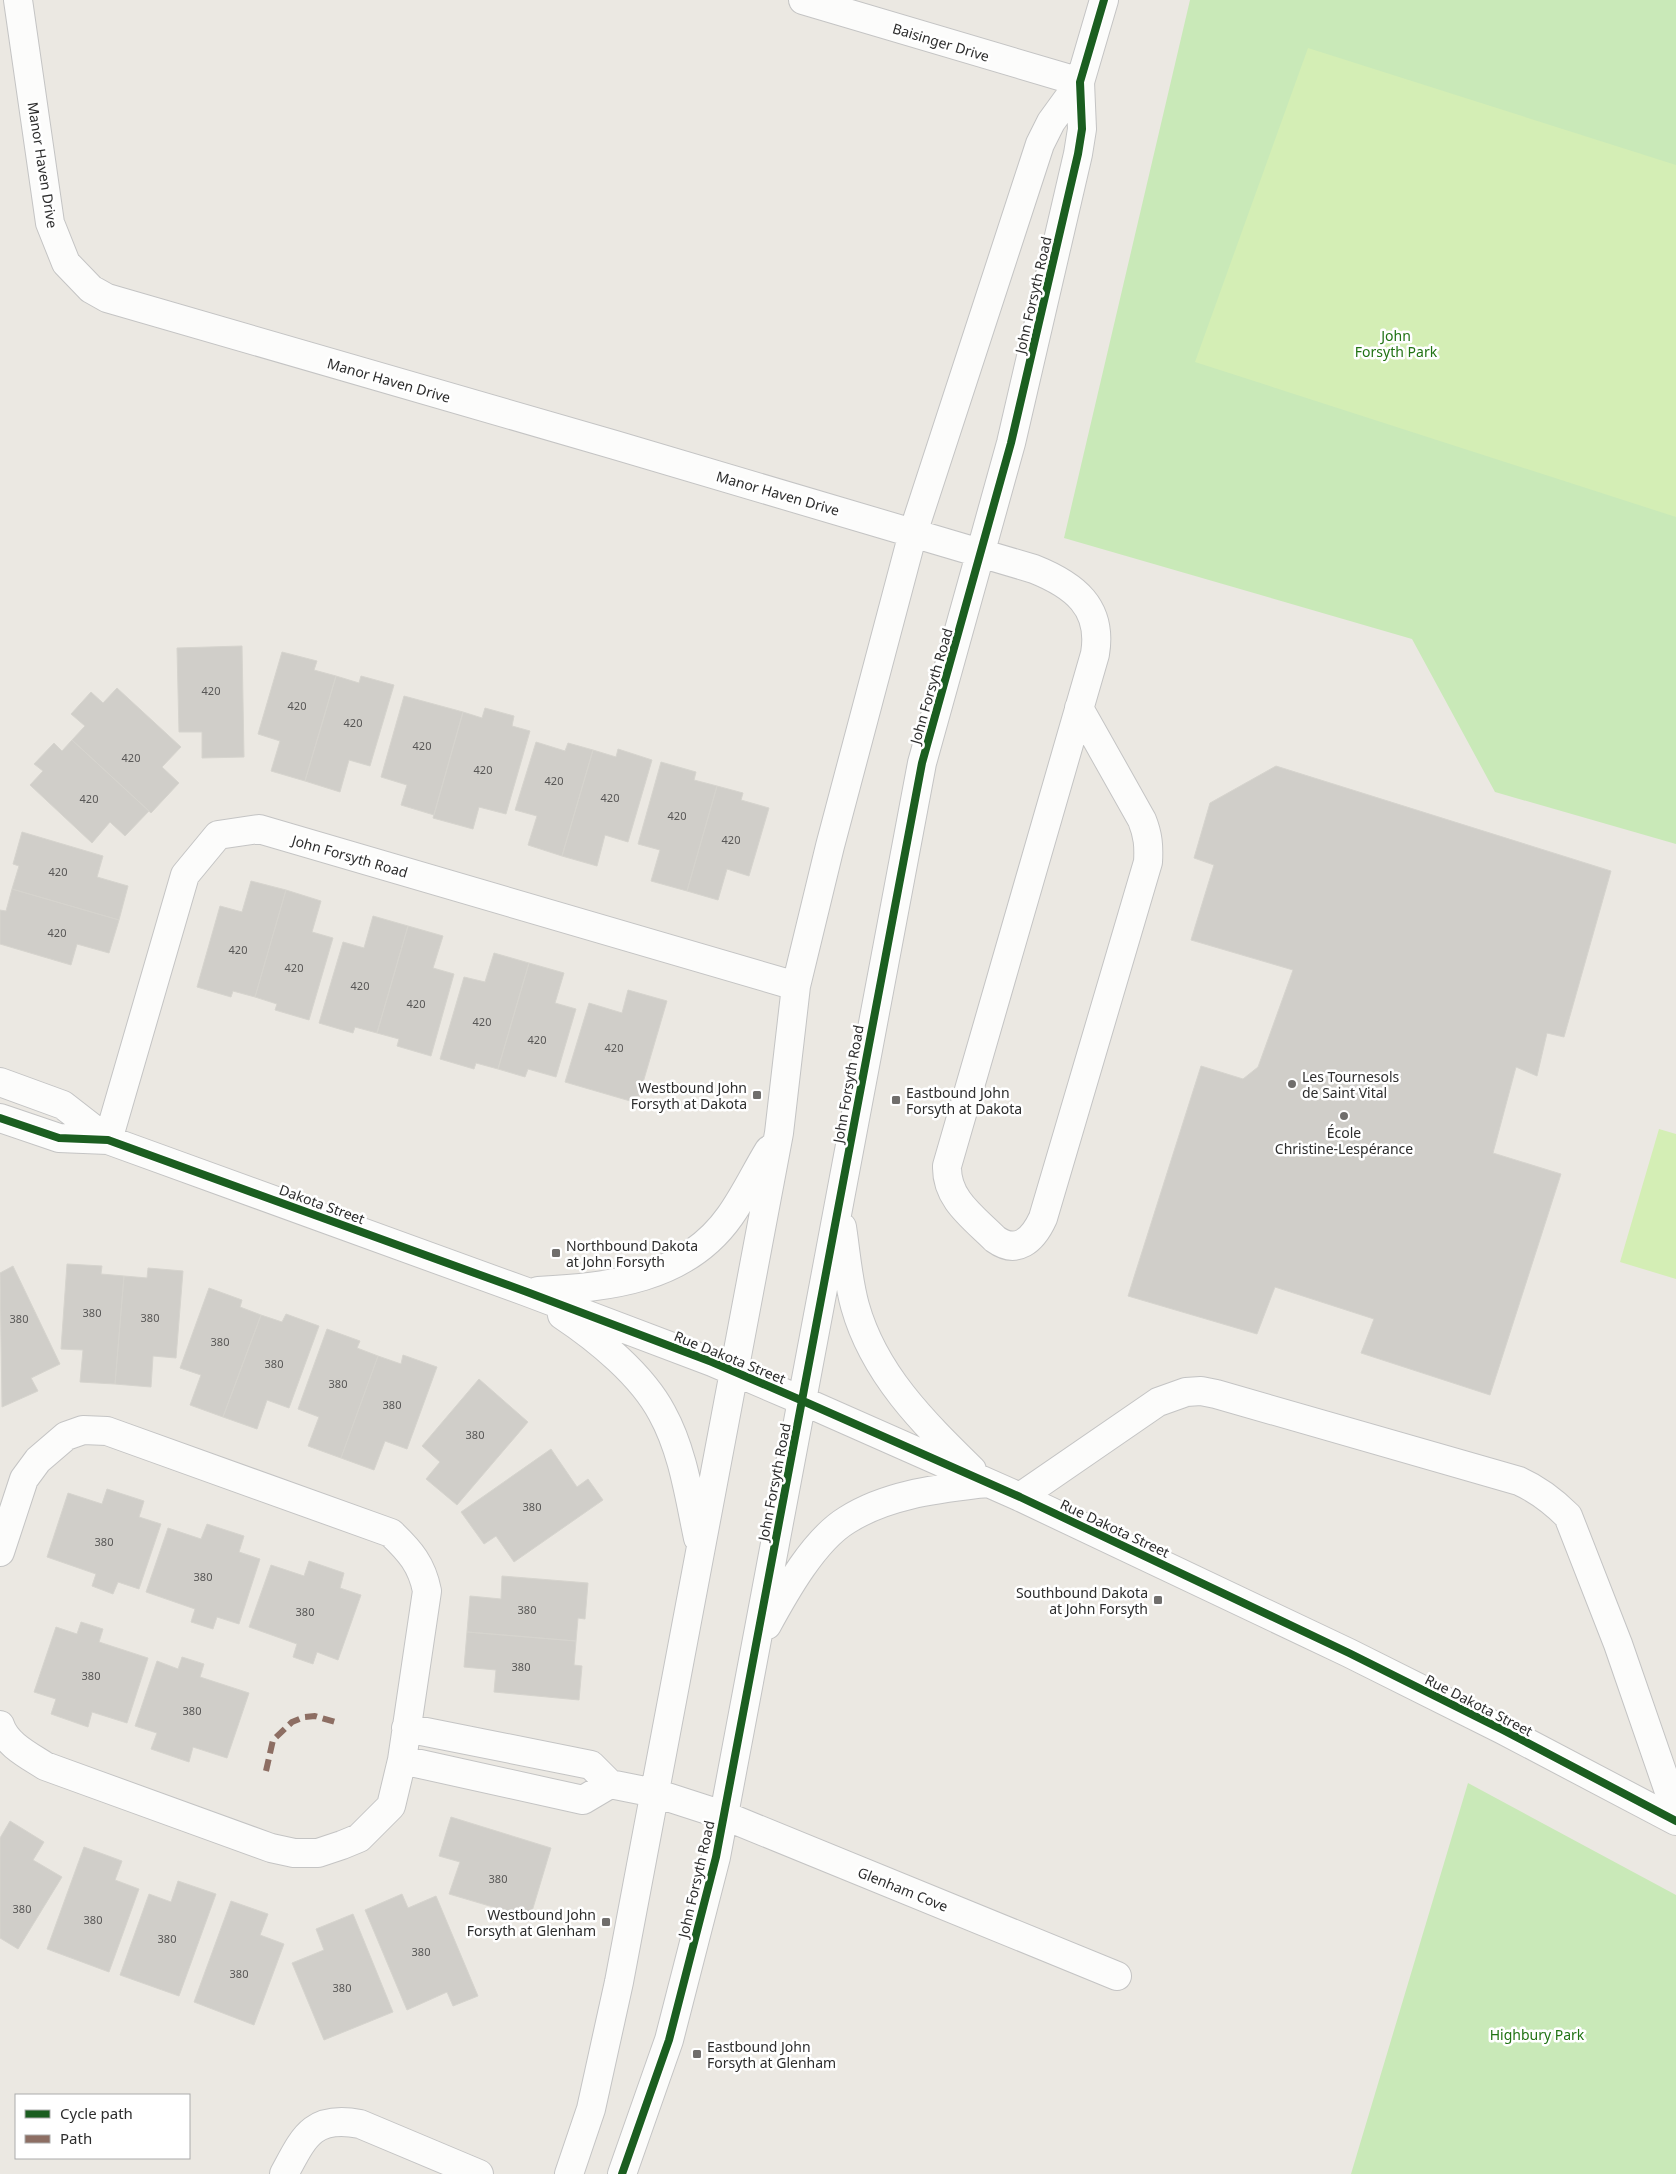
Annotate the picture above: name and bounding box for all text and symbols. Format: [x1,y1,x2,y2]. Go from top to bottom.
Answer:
street label: Baisinger Drive [890,18,992,66]
street label: Manor Haven Drive [24,101,62,229]
street label: John Forsyth Road [1010,235,1056,357]
park label: John Forsyth Park [1355,326,1438,361]
street label: Manor Haven Drive [325,353,453,407]
street label: Manor Haven Drive [714,466,842,520]
street label: John Forsyth Road [905,626,957,748]
house number: 420 [202,683,220,698]
house number: 420 [288,698,306,713]
house number: 420 [344,715,362,730]
house number: 420 [413,738,431,753]
house number: 420 [122,750,140,765]
house number: 420 [474,762,492,777]
house number: 420 [545,773,563,788]
house number: 420 [601,790,619,805]
house number: 420 [80,791,98,806]
house number: 420 [668,808,686,823]
street label: John Forsyth Road [288,830,410,882]
house number: 420 [722,832,740,847]
house number: 420 [49,864,67,879]
house number: 420 [48,925,66,940]
house number: 420 [229,942,247,957]
house number: 420 [285,960,303,975]
house number: 420 [351,978,369,993]
house number: 420 [407,996,425,1011]
house number: 420 [473,1014,491,1029]
street label: John Forsyth Road [828,1023,868,1147]
house number: 420 [528,1032,546,1047]
house number: 420 [605,1040,623,1055]
place label: Les Tournesols de Saint Vital [1302,1067,1400,1102]
place label: Westbound John Forsyth at Dakota [631,1078,747,1113]
marker: Les Tournesols de Saint Vital [1286,1078,1298,1090]
place label: Eastbound John Forsyth at Dakota [906,1083,1022,1118]
marker: Westbound John Forsyth at Dakota [751,1089,763,1101]
marker: Eastbound John Forsyth at Dakota [890,1094,902,1106]
marker: École Christine-Lespérance [1338,1110,1350,1122]
place label: École Christine-Lespérance [1275,1123,1413,1158]
street label: Dakota Street [277,1180,367,1228]
place label: Northbound Dakota at John Forsyth [566,1236,698,1271]
marker: Northbound Dakota at John Forsyth [550,1247,562,1259]
house number: 380 [83,1305,101,1320]
house number: 380 [141,1310,159,1325]
house number: 380 [10,1311,28,1326]
street label: Rue Dakota Street [671,1326,789,1388]
house number: 380 [211,1334,229,1349]
house number: 380 [265,1356,283,1371]
house number: 380 [329,1376,347,1391]
house number: 380 [383,1397,401,1412]
street label: John Forsyth Road [753,1421,795,1544]
house number: 380 [466,1427,484,1442]
street label: Rue Dakota Street [1057,1494,1173,1562]
house number: 380 [523,1499,541,1514]
house number: 380 [95,1534,113,1549]
house number: 380 [194,1569,212,1584]
place label: Southbound Dakota at John Forsyth [1016,1583,1148,1618]
marker: Southbound Dakota at John Forsyth [1152,1594,1164,1606]
house number: 380 [518,1602,536,1617]
house number: 380 [296,1604,314,1619]
house number: 380 [512,1659,530,1674]
house number: 380 [82,1668,100,1683]
street label: Rue Dakota Street [1422,1670,1536,1740]
house number: 380 [183,1703,201,1718]
street label: John Forsyth Road [673,1819,719,1941]
street label: Glenham Cove [855,1862,951,1916]
house number: 380 [489,1871,507,1886]
house number: 380 [13,1901,31,1916]
place label: Westbound John Forsyth at Glenham [467,1905,596,1940]
house number: 380 [84,1912,102,1927]
marker: Westbound John Forsyth at Glenham [600,1916,612,1928]
house number: 380 [158,1931,176,1946]
house number: 380 [412,1944,430,1959]
house number: 380 [230,1966,248,1981]
house number: 380 [333,1980,351,1995]
park label: Highbury Park [1490,2025,1585,2044]
place label: Eastbound John Forsyth at Glenham [707,2037,836,2072]
marker: Eastbound John Forsyth at Glenham [691,2048,703,2060]
legend [15,2094,190,2159]
text: Cycle path [60,2103,133,2123]
text: Path [60,2128,92,2148]

